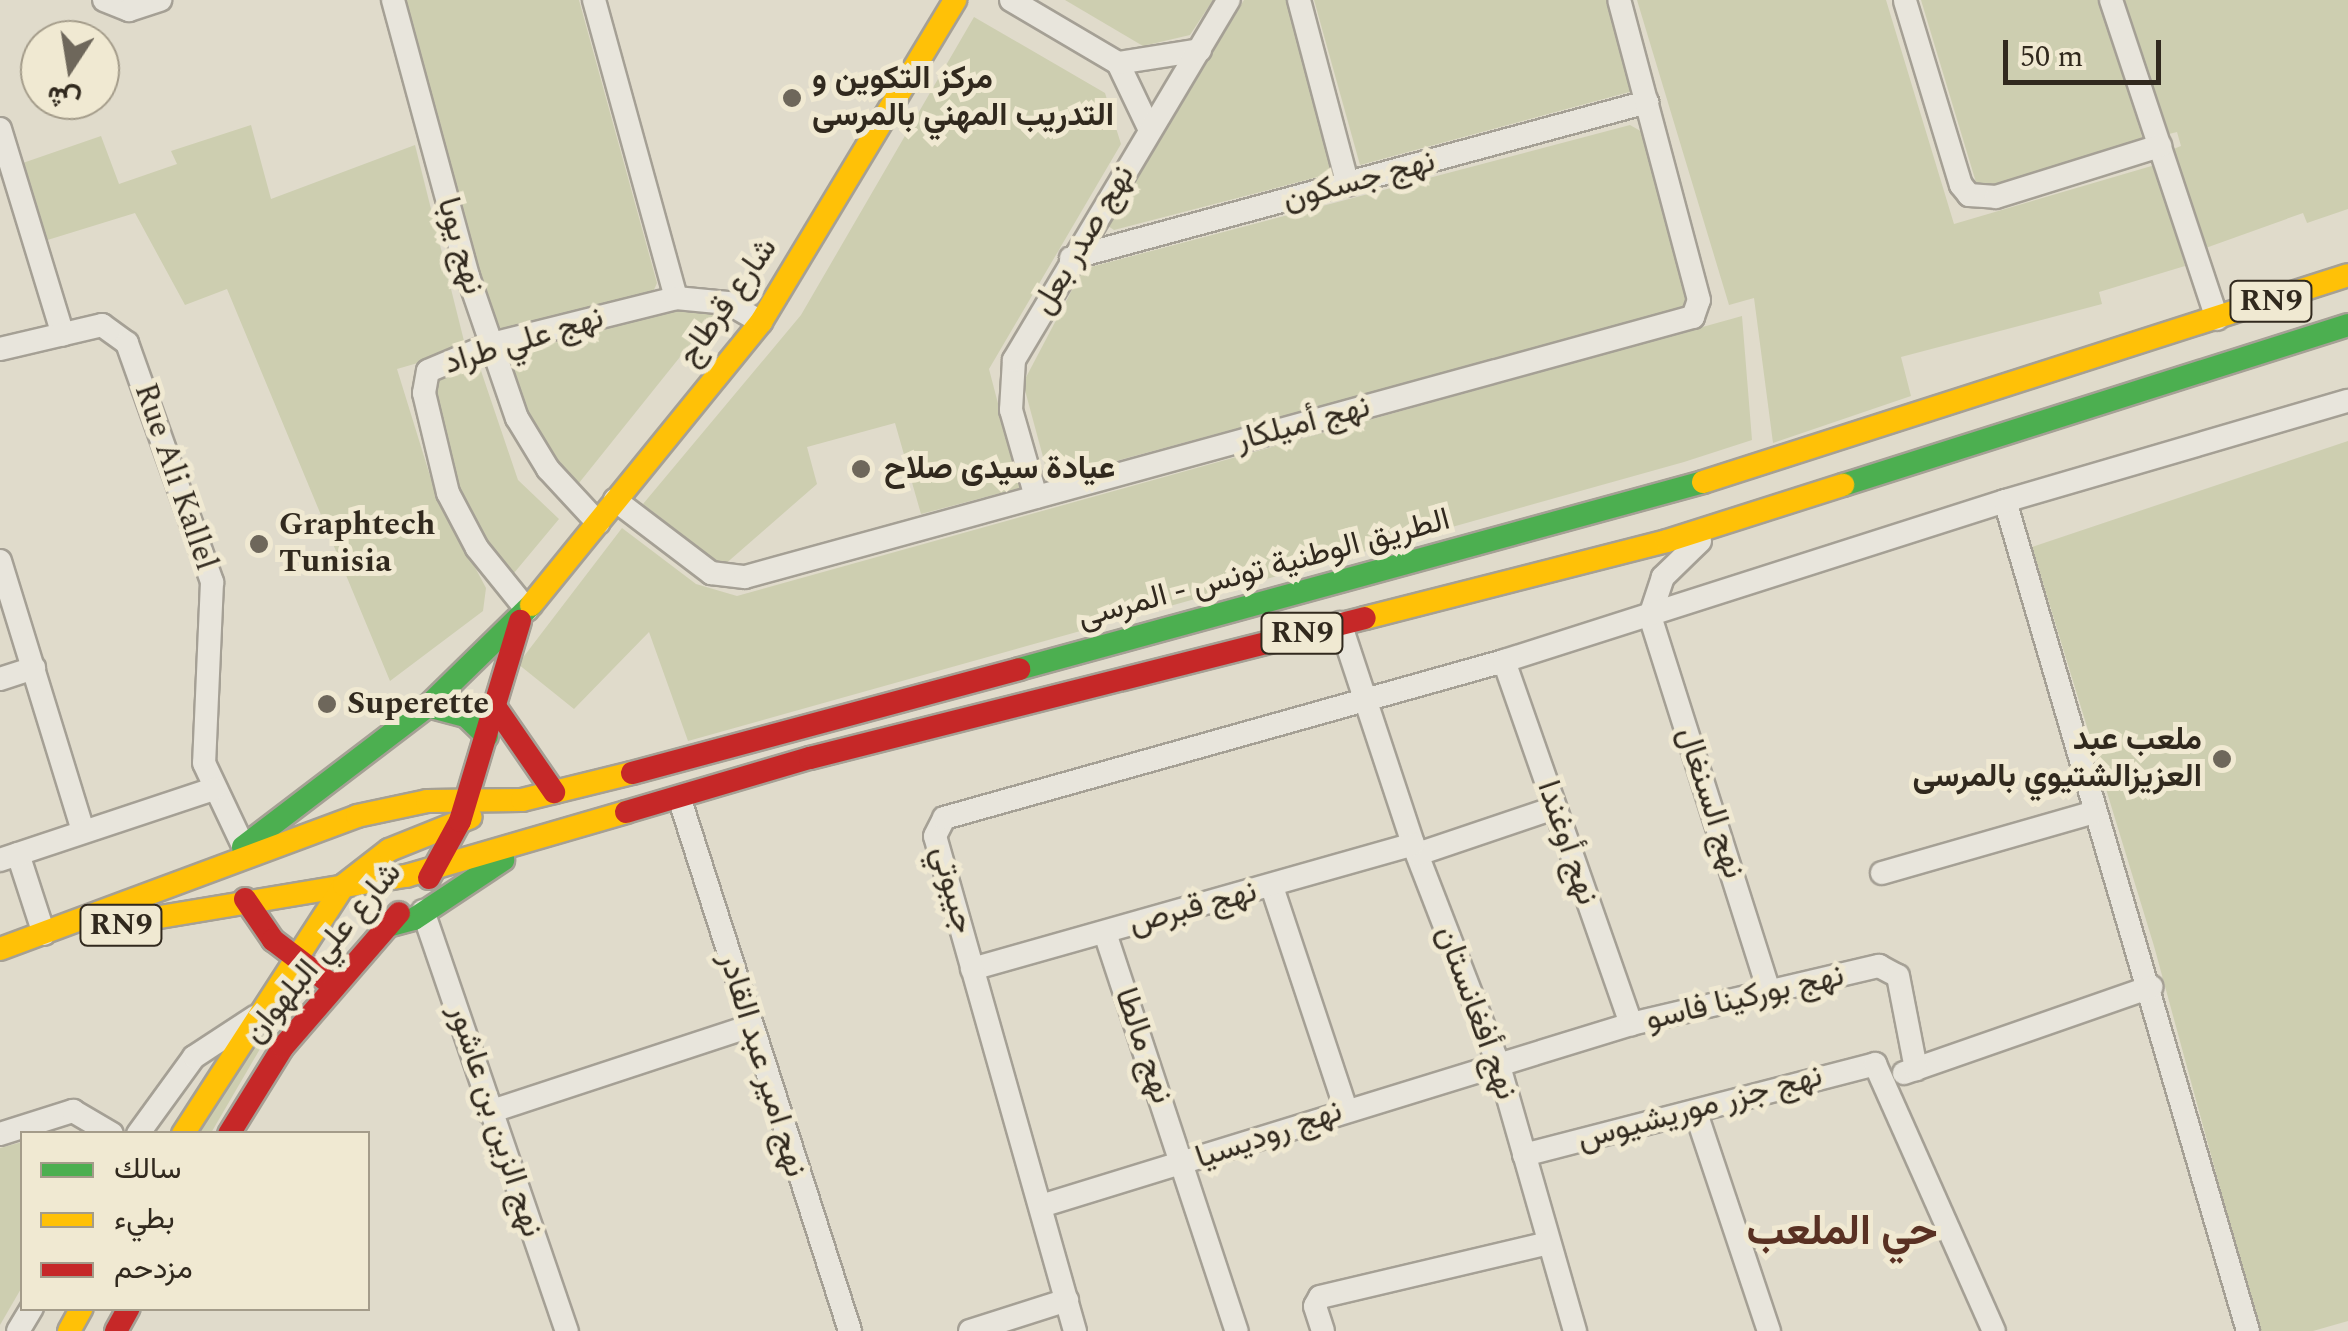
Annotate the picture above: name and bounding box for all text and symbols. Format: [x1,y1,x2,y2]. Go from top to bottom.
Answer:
north arrow [20,20,120,120]
scale bar [2008,20,2166,82]
text: 50 m [2020,34,2083,80]
place label: مركز التكوين و التدريب المهني بالمرسى [812,61,1114,136]
text: ش [43,73,85,122]
marker: مركز التكوين و التدريب المهني بالمرسى [781,87,803,109]
street label: نهج جسكون [1279,142,1439,220]
street label: نهج صدر بعل [1025,159,1143,321]
street label: نهج يوبا [428,193,492,299]
street label: شارع قرطاج [670,231,786,373]
road number: RN9 [2228,276,2314,326]
street label: نهج علي طراد [440,299,608,383]
street label: Rue Ali Kallel [125,378,225,576]
street label: نهج أميلكار [1232,388,1374,460]
place label: عيادة سيدى صلاح [884,450,1115,488]
marker: عيادة سيدى صلاح [848,456,874,482]
street label: الطريق الوطنية تونس - المرسى [1074,501,1454,637]
place label: Graphtech Tunisia [279,507,436,582]
marker: Graphtech Tunisia [248,533,270,555]
road number: RN9 [1260,608,1344,658]
place label: Superette [347,685,489,723]
marker: Superette [316,693,338,715]
place label: ملعب عبد العزيزالشتيوي بالمرسى [1913,722,2202,797]
street label: نهج السنغال [1668,723,1752,883]
marker: ملعب عبد العزيزالشتيوي بالمرسى [2211,748,2233,770]
street label: نهج أوغندا [1528,776,1606,910]
street label: جيبوتي [922,842,982,938]
street label: شارع علي البلهوان [236,854,410,1052]
street label: نهج قبرص [1125,873,1261,943]
road number: RN9 [78,900,164,950]
street label: نهج أفغانستان [1427,921,1525,1105]
street label: نهج امير عبد القادر [710,948,814,1182]
street label: نهج بوركينا فاسو [1642,957,1848,1039]
street label: نهج مالطا [1105,983,1181,1109]
street label: نهج الزين بن عاشور [439,1000,551,1242]
street label: نهج جزر موريشيوس [1573,1057,1827,1159]
street label: نهج روديسيا [1191,1092,1347,1178]
legend [20,1131,370,1311]
text: سالك [114,1146,181,1192]
text: بطيء [114,1196,175,1242]
district label: حي الملعب [1746,1207,1938,1257]
text: مزدحم [114,1246,193,1292]

